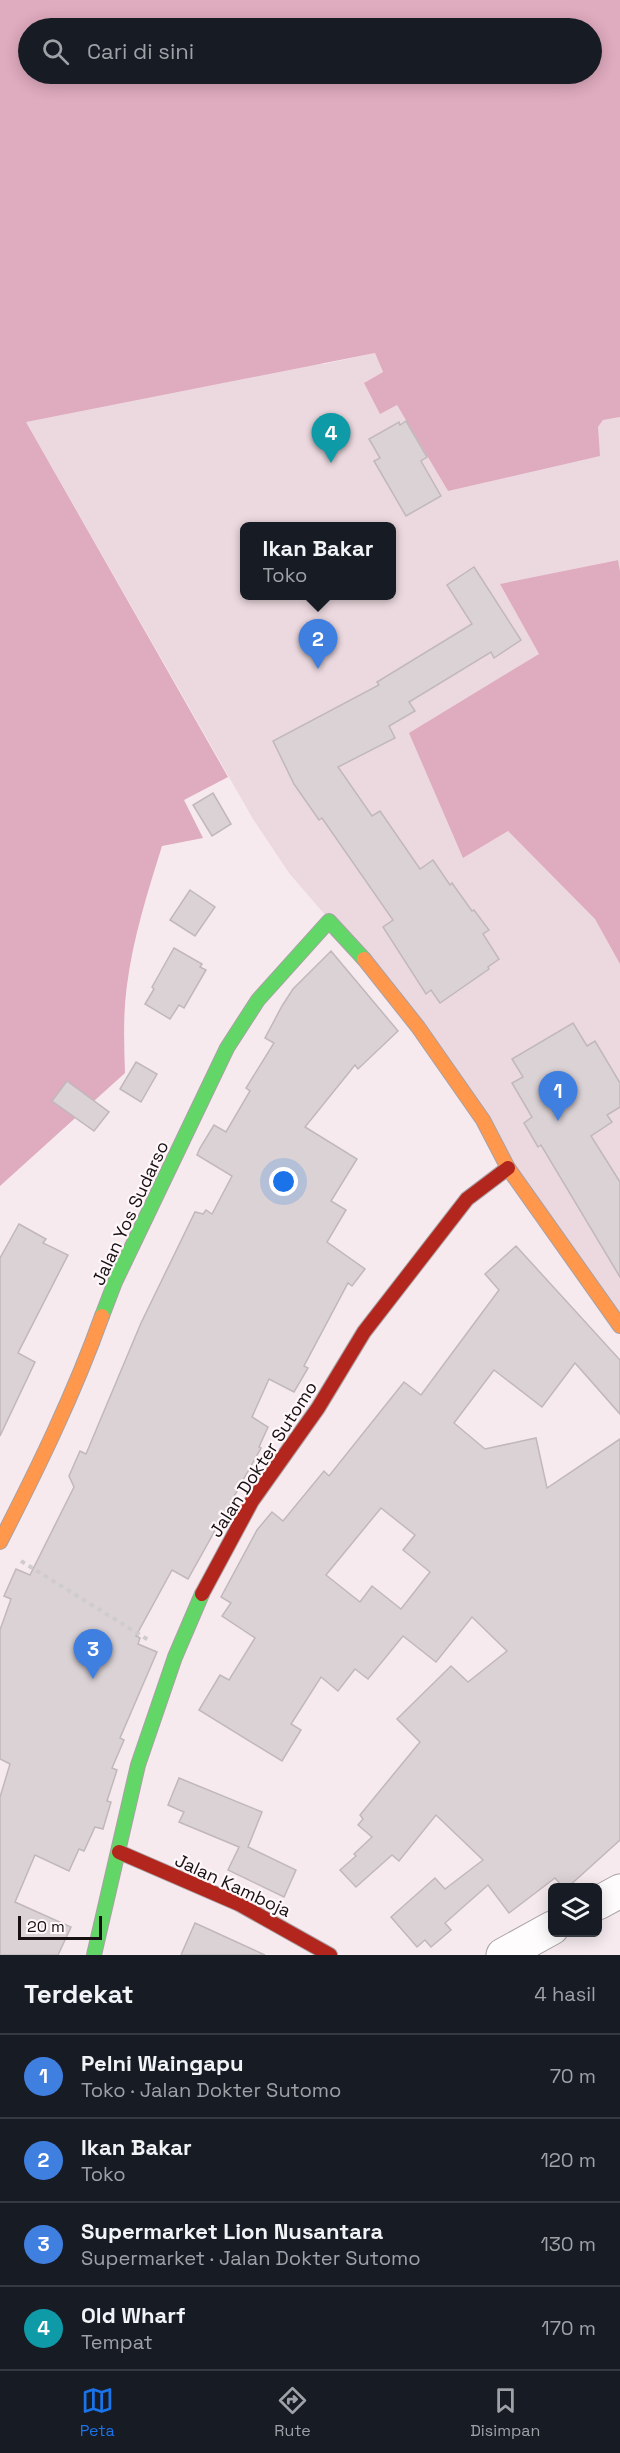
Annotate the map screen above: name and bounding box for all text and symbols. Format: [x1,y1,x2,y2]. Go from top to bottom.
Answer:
search box [18,18,602,84]
icon: search [39,35,72,68]
text: Cari di sini [87,37,194,65]
pin: 4 [312,414,350,463]
popup [240,522,396,600]
text: Ikan Bakar [263,534,373,562]
text: Toko [263,562,307,588]
pin: 2 [298,620,338,669]
pin: 1 [538,1072,578,1121]
street label: Jalan Yos Sudarso [86,1137,174,1289]
your location [269,1167,298,1196]
street label: Jalan Dokter Sutomo [204,1377,322,1541]
pin: 3 [74,1630,112,1679]
street label: Jalan Kamboja [171,1848,295,1922]
map controls [548,1883,602,1937]
button: layers [548,1883,602,1937]
scale bar [18,1913,102,1940]
text: 20 m [27,1916,65,1937]
text: Terdekat [24,1977,134,2011]
text: 4 hasil [534,1981,596,2007]
text: Pelni Waingapu [81,2049,244,2077]
text: 1 [39,2063,48,2089]
text: 70 m [550,2063,596,2089]
text: Toko · Jalan Dokter Sutomo [81,2077,341,2103]
text: Ikan Bakar [81,2133,192,2161]
text: 2 [38,2147,49,2173]
text: 120 m [540,2147,596,2173]
text: Toko [81,2161,126,2187]
text: Supermarket Lion Nusantara [81,2217,383,2245]
text: 3 [37,2231,50,2257]
text: 130 m [540,2231,596,2257]
text: Supermarket · Jalan Dokter Sutomo [81,2245,421,2271]
text: Old Wharf [81,2301,186,2329]
text: 4 [37,2315,50,2341]
text: 170 m [541,2315,596,2341]
text: Tempat [81,2329,153,2355]
tab: Peta [80,2384,115,2441]
tab: Rute [274,2384,311,2441]
tab: Disimpan [470,2384,540,2441]

